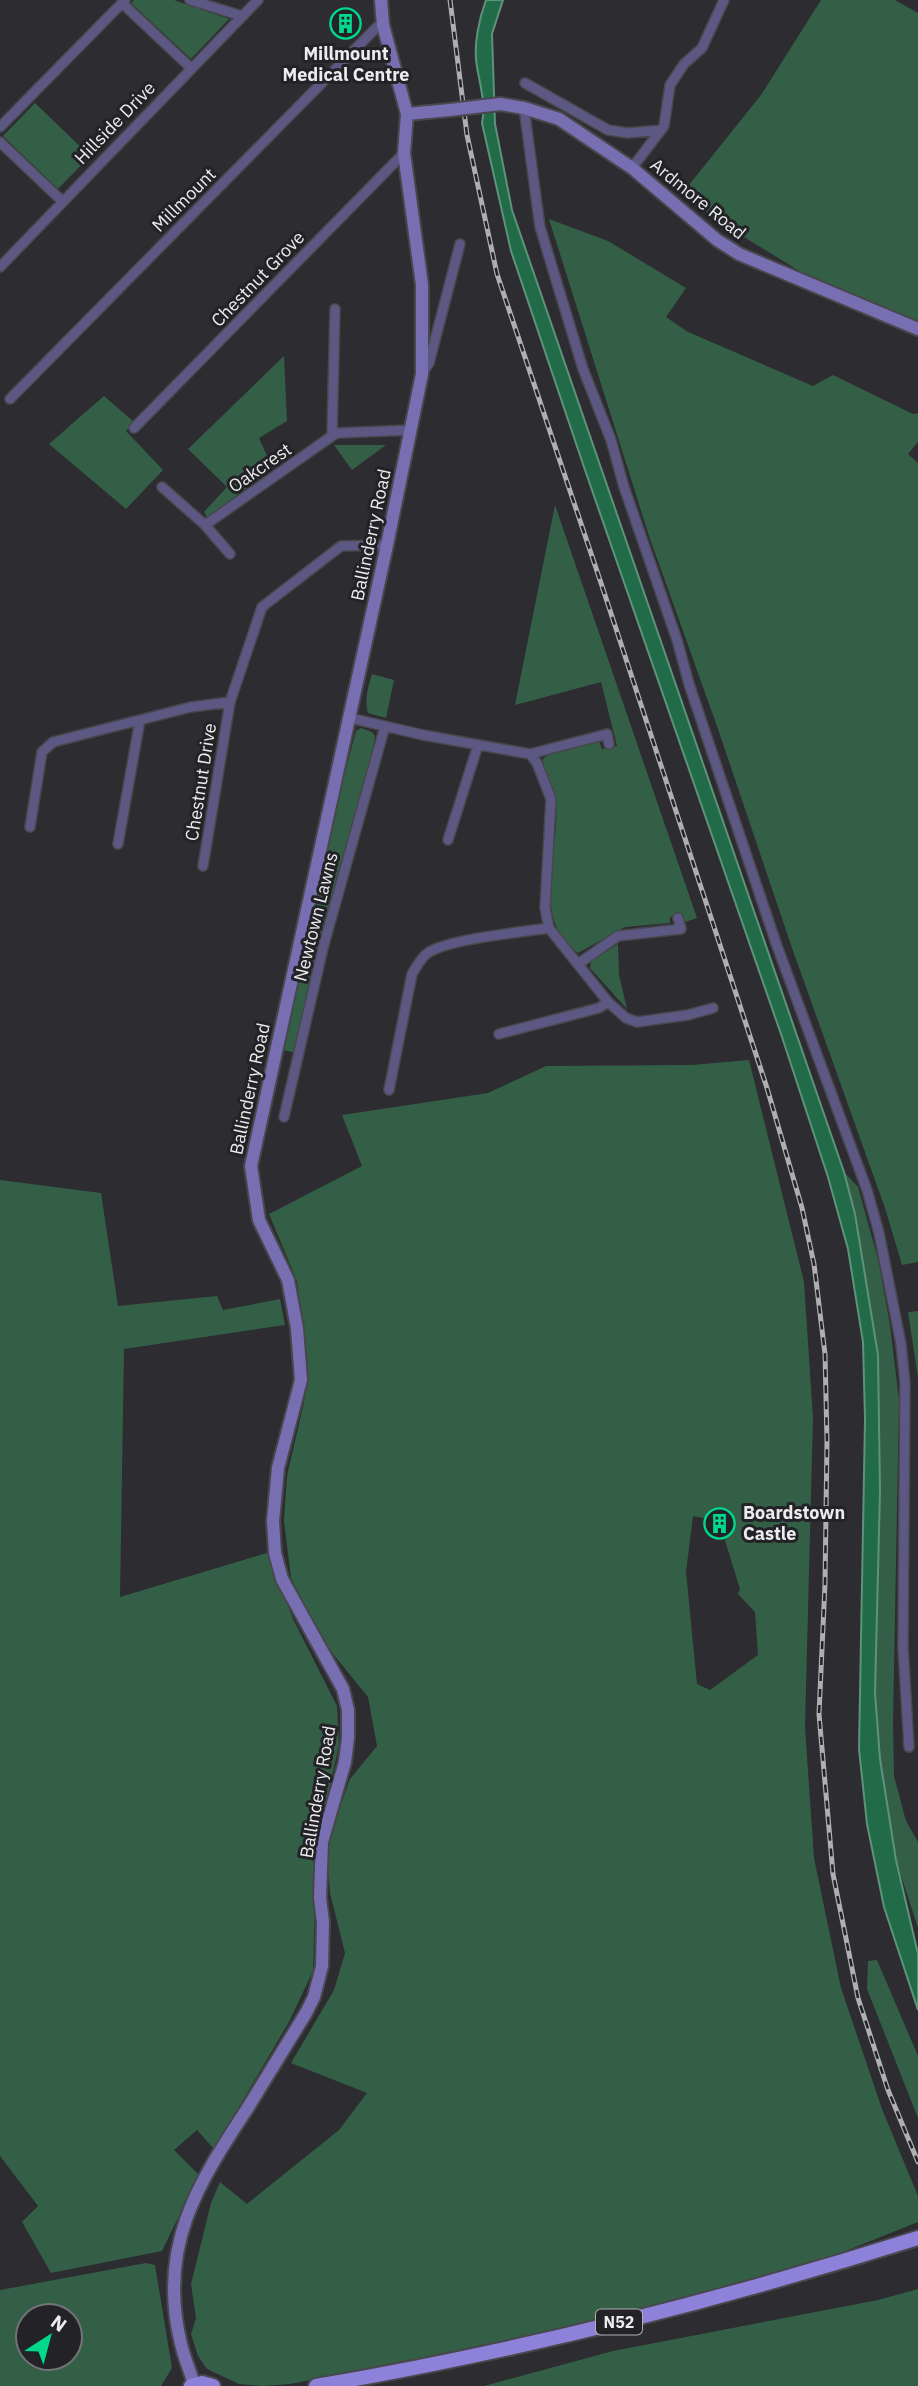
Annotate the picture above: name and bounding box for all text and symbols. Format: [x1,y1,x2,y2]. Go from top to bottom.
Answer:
building icon: Millmount Medical Centre [329,7,363,41]
place label: Millmount Medical Centre [283,42,409,86]
street label: Hillside Drive [69,76,160,169]
street label: Ardmore Road [646,153,751,244]
street label: Millmount [147,163,221,237]
street label: Chestnut Grove [206,226,309,332]
street label: Oakcrest [224,438,296,498]
street label: Ballinderry Road [345,467,396,603]
street label: Chestnut Drive [180,721,221,843]
street label: Newtown Lawns [288,850,343,984]
street label: Ballinderry Road [224,1021,275,1157]
place label: Boardstown Castle [743,1501,845,1545]
building icon: Boardstown Castle [703,1506,737,1540]
street label: Ballinderry Road [295,1724,340,1860]
north arrow [14,2302,84,2372]
text: N [46,2309,72,2337]
road number: N52 [596,2310,642,2334]

